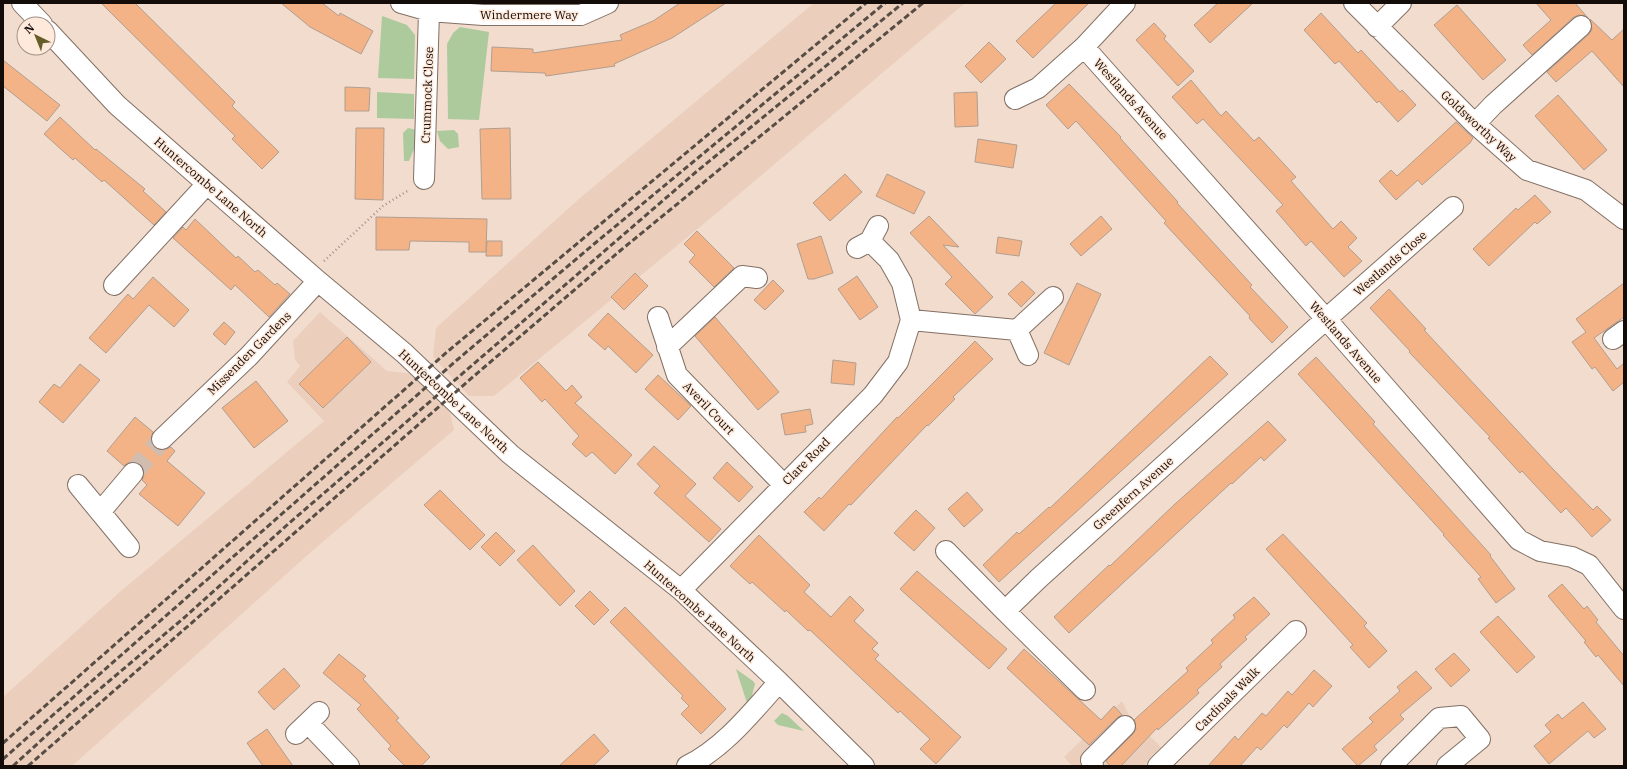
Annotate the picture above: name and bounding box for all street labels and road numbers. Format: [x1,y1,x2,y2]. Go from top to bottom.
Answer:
street label: Windermere Way [480,7,579,22]
street label: Crummock Close [418,46,436,144]
street label: Westlands Avenue [1091,56,1171,142]
street label: Goldsworthy Way [1438,87,1520,165]
street label: Huntercombe Lane North [151,134,271,241]
street label: Westlands Close [1350,227,1430,299]
street label: Westlands Avenue [1306,298,1386,386]
street label: Missenden Gardens [204,308,294,398]
street label: Huntercombe Lane North [396,346,513,456]
street label: Averil Court [680,378,738,438]
street label: Clare Road [779,434,833,488]
street label: Greenfern Avenue [1090,453,1176,533]
street label: Huntercombe Lane North [641,557,759,665]
street label: Cardinals Walk [1192,664,1262,734]

